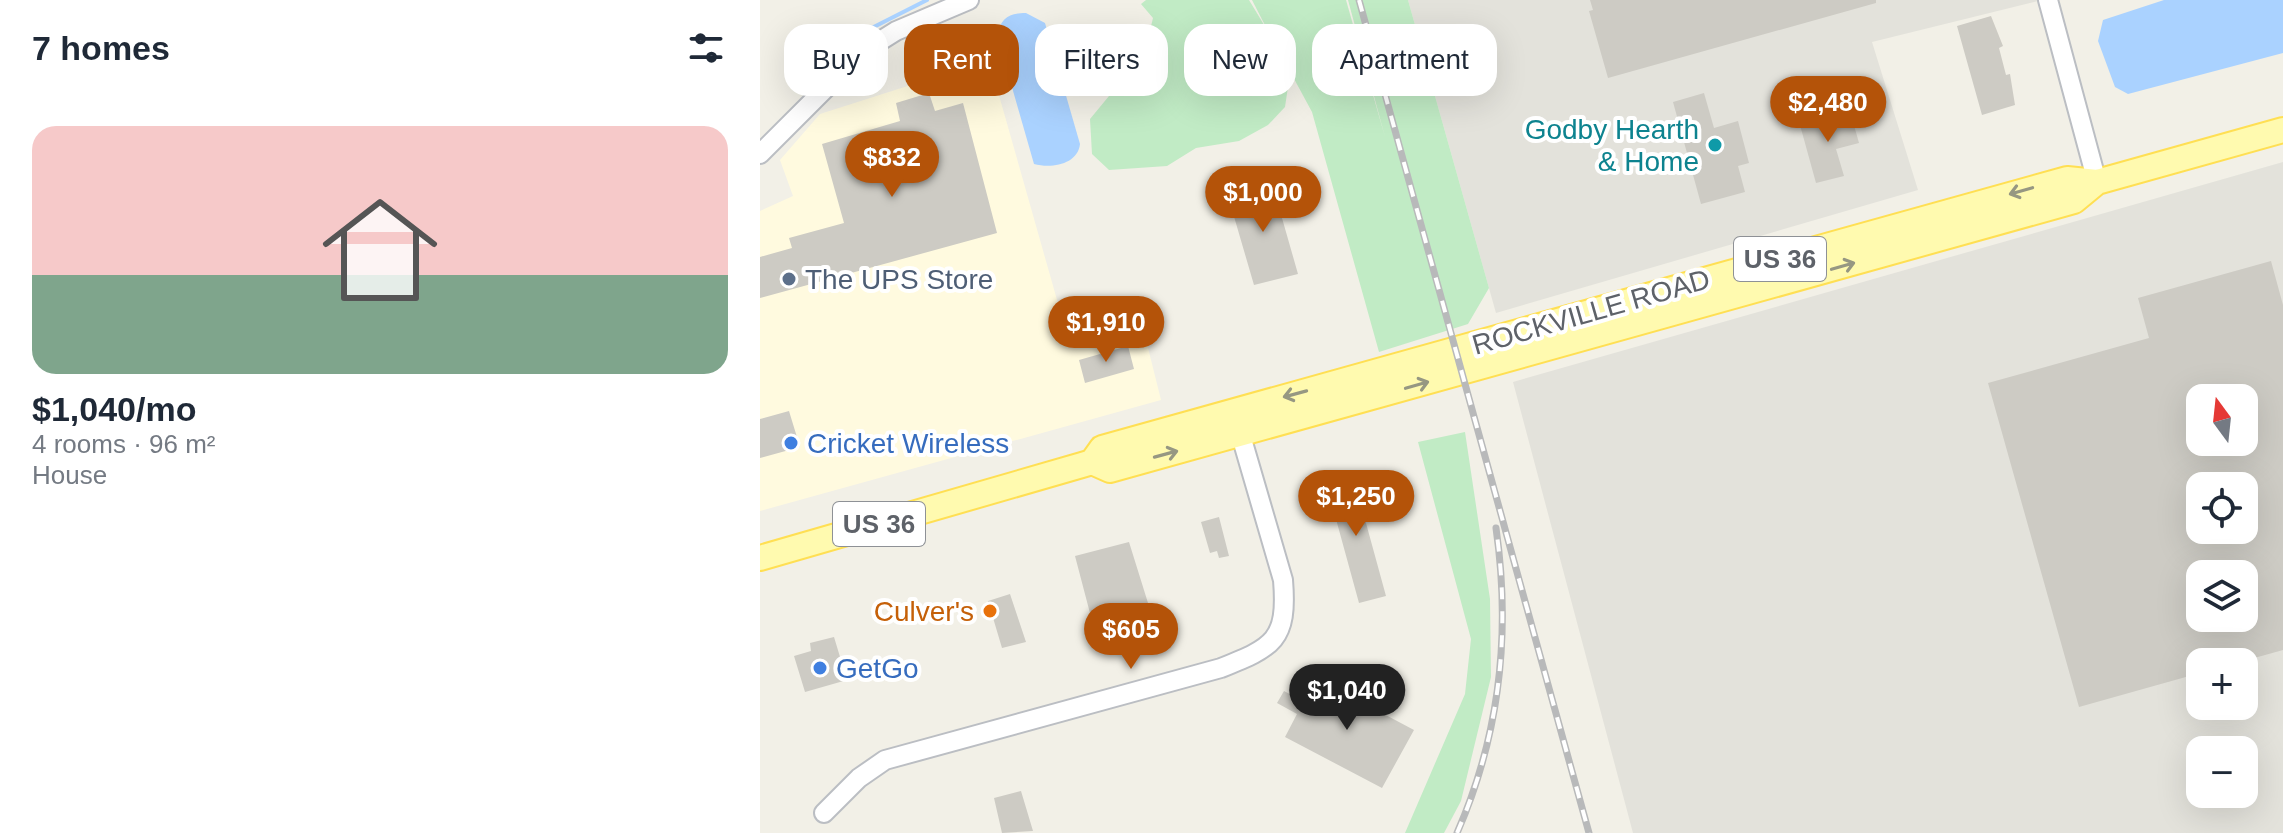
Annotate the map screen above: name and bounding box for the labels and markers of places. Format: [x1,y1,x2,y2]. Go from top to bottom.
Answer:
pin: $2,480 [1763,76,1893,144]
place label: Godby Hearth & Home [1525,114,1699,177]
pin: $832 [845,131,939,199]
marker: Godby Hearth & Home [1706,136,1724,154]
pin: $1,000 [1198,166,1328,234]
place label: The UPS Store [805,264,993,295]
marker: The UPS Store [780,270,798,288]
pin: $1,910 [1041,296,1171,364]
place label: Cricket Wireless [807,428,1009,459]
marker: Cricket Wireless [782,434,800,452]
pin: $1,250 [1291,470,1421,538]
place label: Culver's [874,596,974,627]
marker: Culver's [981,602,999,620]
pin: $605 [1084,603,1178,671]
place label: GetGo [836,653,918,684]
marker: GetGo [811,659,829,677]
pin: $1,040 [1282,664,1412,732]

